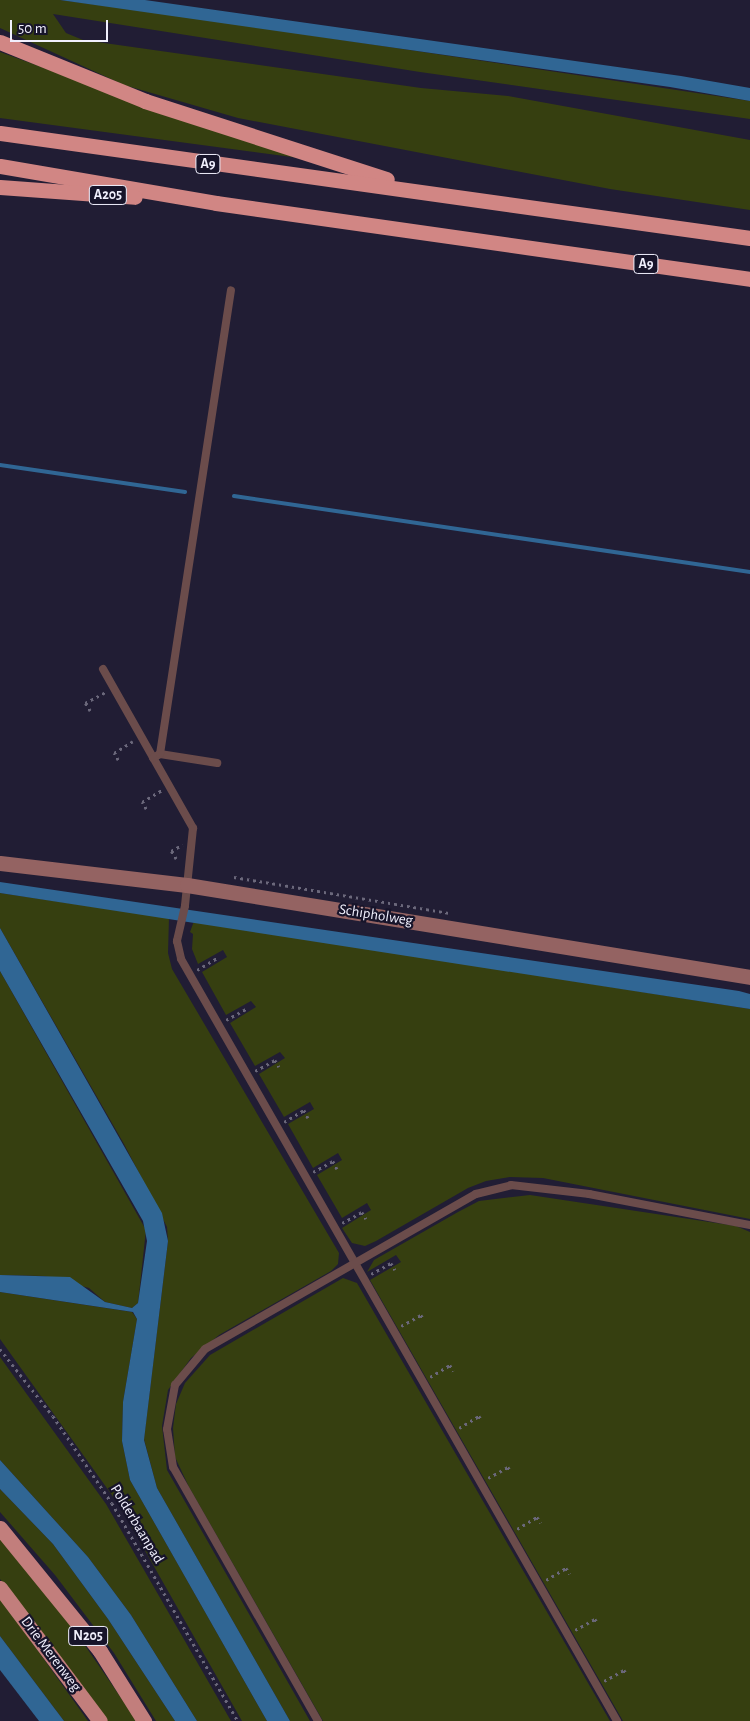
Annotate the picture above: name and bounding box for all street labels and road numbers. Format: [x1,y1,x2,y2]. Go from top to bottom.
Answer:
road number: A9 [194,152,222,175]
road number: A205 [88,184,128,206]
road number: A9 [632,252,660,276]
street label: Schipholweg [338,900,414,930]
street label: Polderbaanpad [106,1481,168,1567]
street label: Drie Merenweg [17,1613,85,1695]
road number: N205 [68,1624,108,1648]

